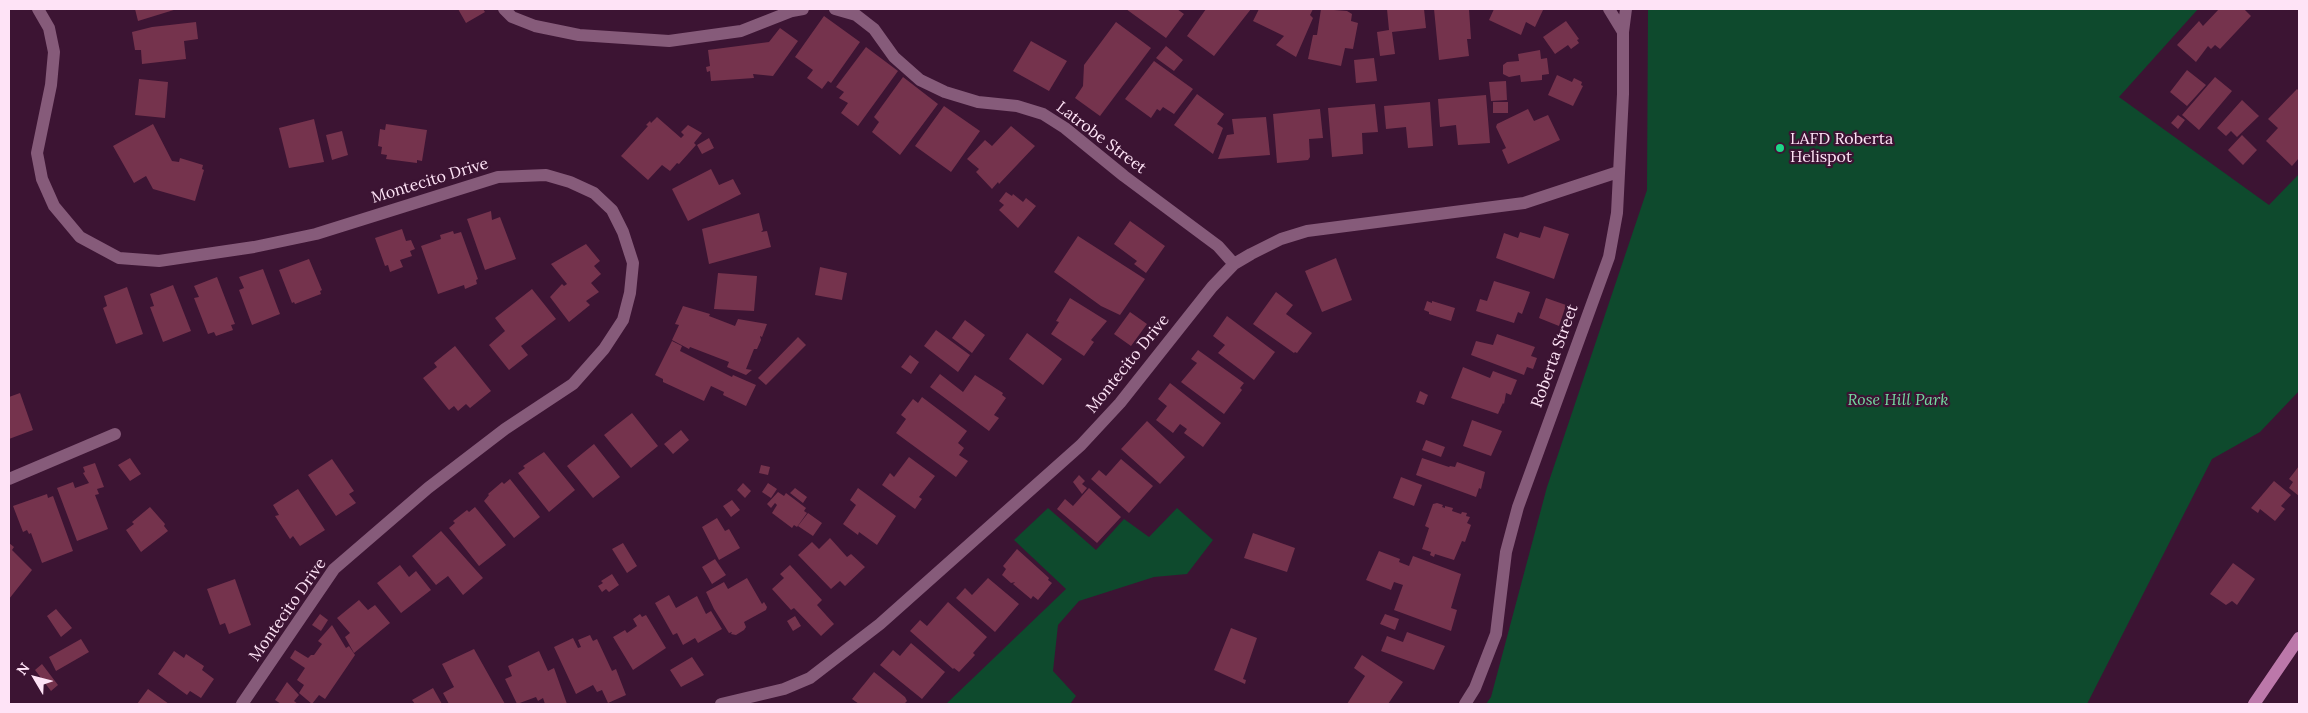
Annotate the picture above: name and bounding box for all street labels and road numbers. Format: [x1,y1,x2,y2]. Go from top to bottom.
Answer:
street label: Latrobe Street [1052,98,1150,178]
street label: Montecito Drive [369,154,491,208]
street label: Roberta Street [1527,302,1583,410]
street label: Montecito Drive [1082,311,1174,417]
street label: Montecito Drive [245,555,331,665]

